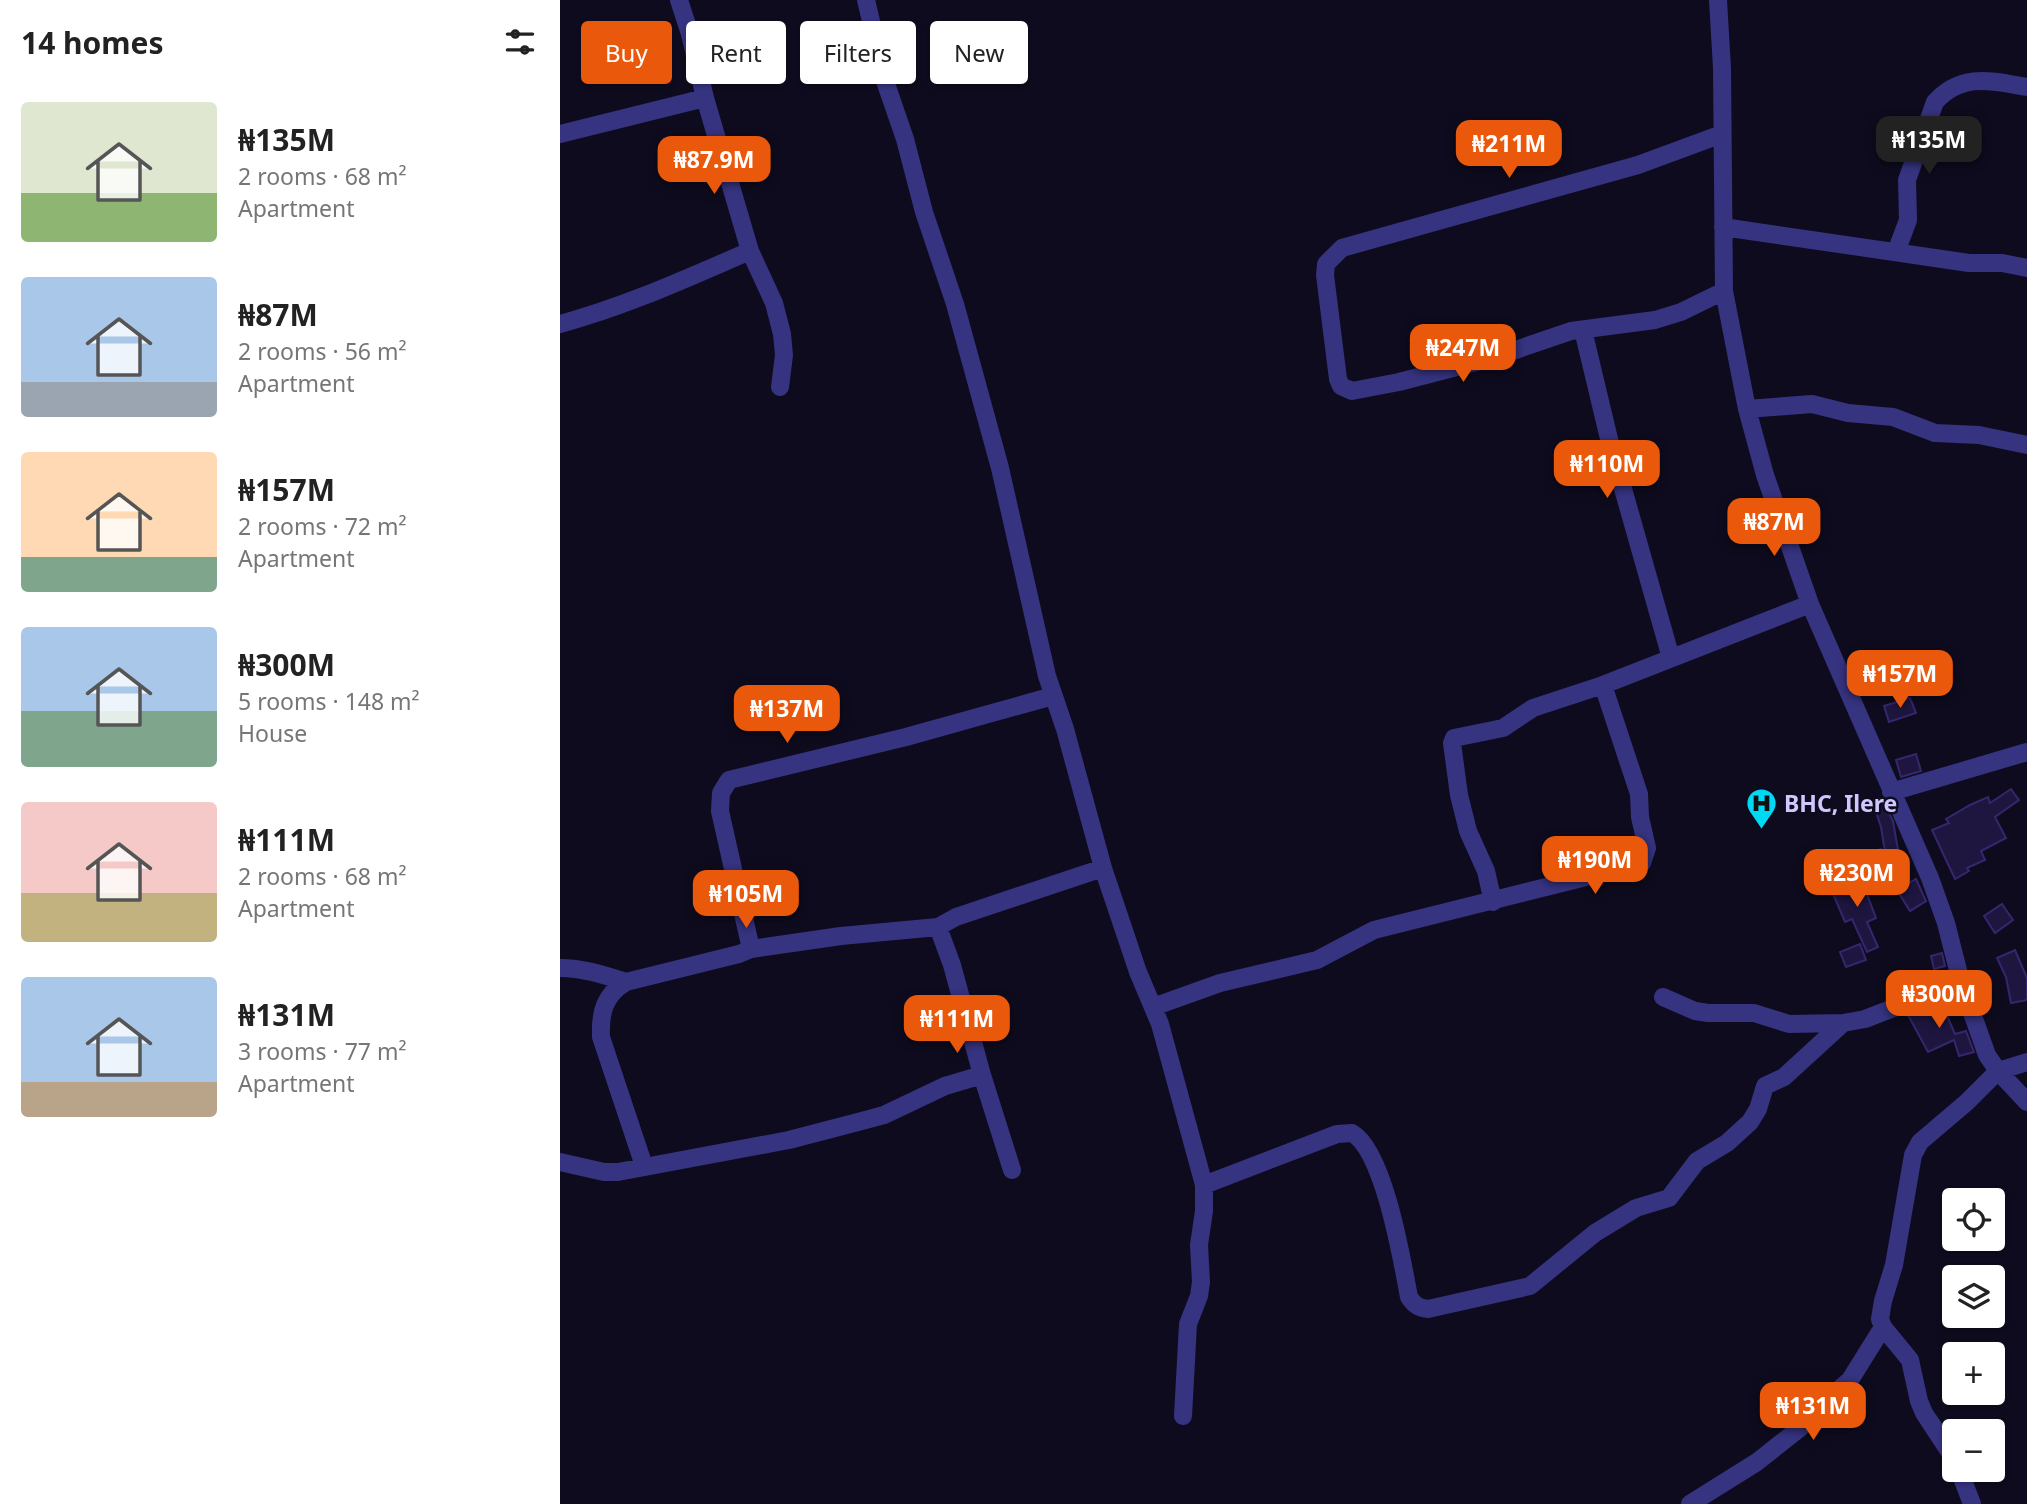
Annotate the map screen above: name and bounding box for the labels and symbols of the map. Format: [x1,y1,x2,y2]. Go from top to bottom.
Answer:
pin: ₦135M [1880,116,1978,176]
pin: ₦211M [1460,120,1558,180]
pin: ₦87.9M [657,136,771,196]
pin: ₦247M [1414,324,1512,384]
pin: ₦110M [1558,440,1656,500]
pin: ₦87M [1733,498,1815,558]
pin: ₦157M [1851,650,1949,710]
pin: ₦137M [738,686,836,745]
hospital icon: BHC, Ilere [1744,787,1778,831]
place label: BHC, Ilere [1784,787,1897,819]
pin: ₦190M [1546,836,1644,896]
pin: ₦230M [1808,850,1906,909]
pin: ₦105M [697,870,795,930]
pin: ₦300M [1890,970,1988,1030]
pin: ₦111M [908,996,1006,1055]
pin: ₦131M [1764,1382,1862,1442]

